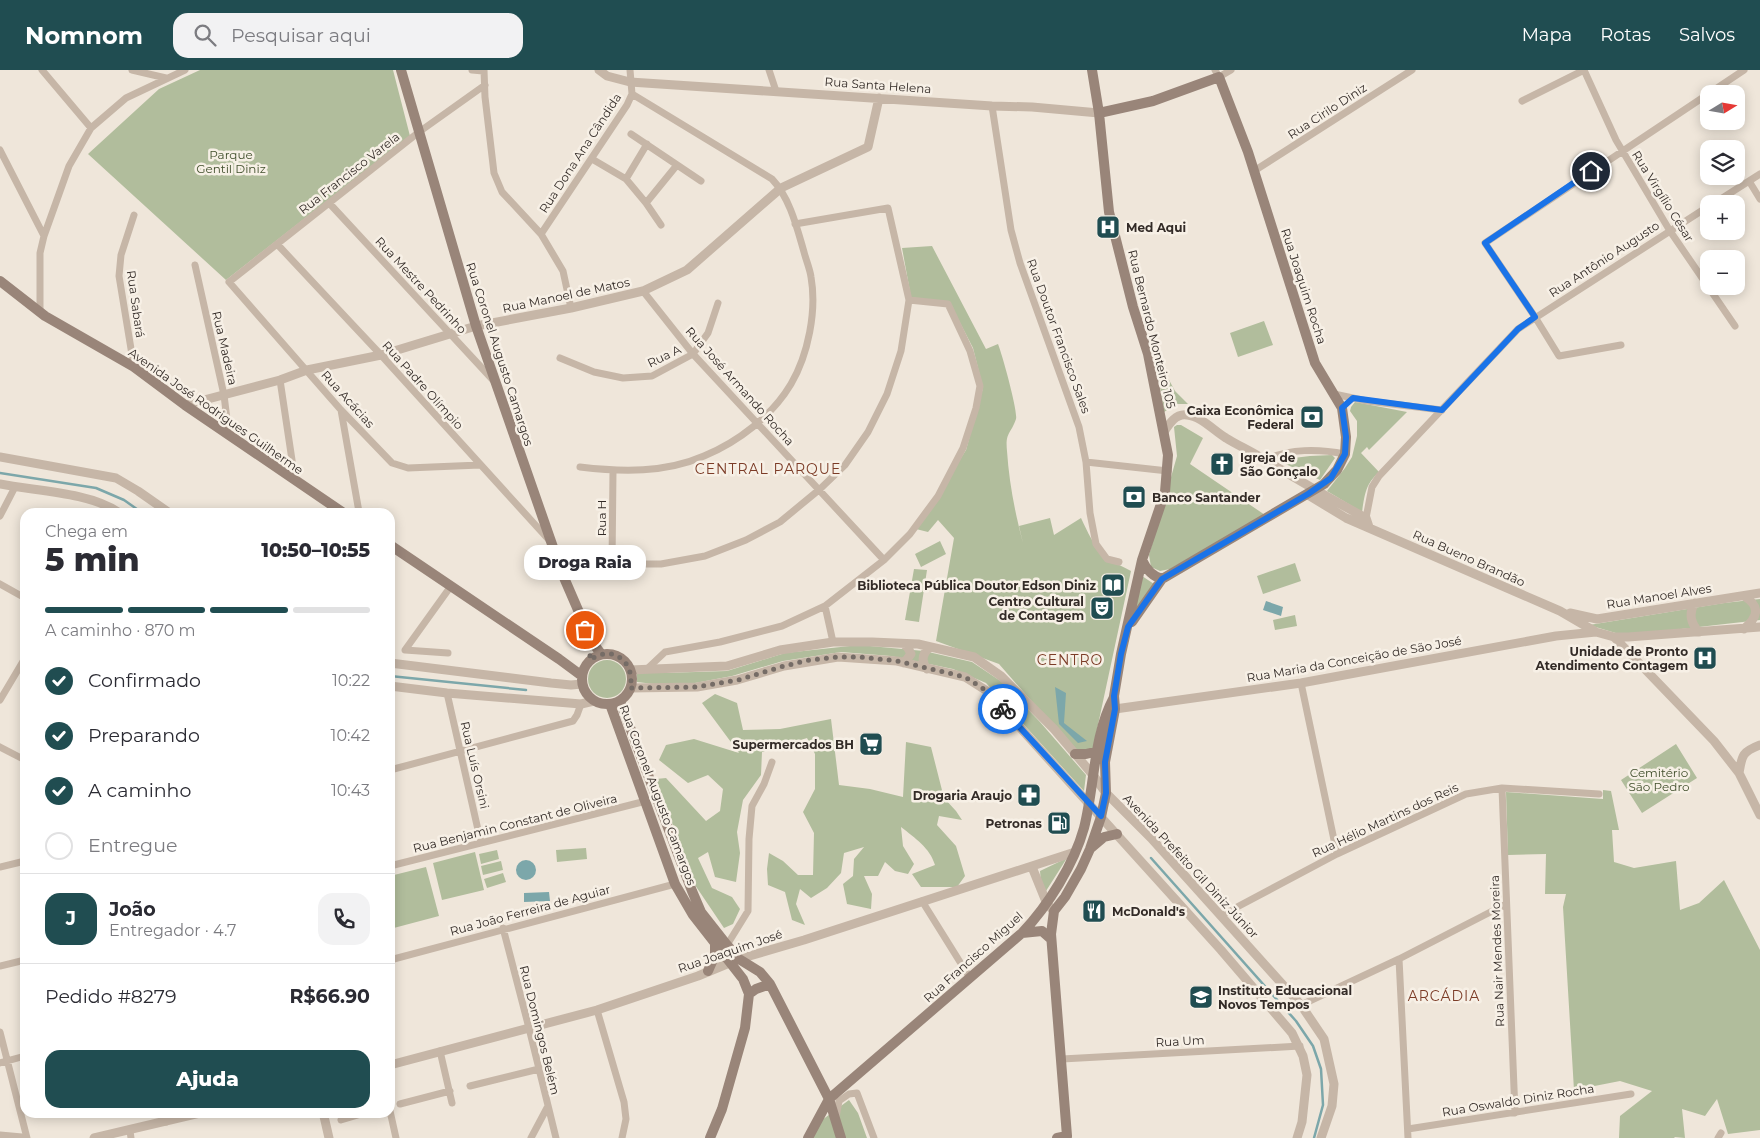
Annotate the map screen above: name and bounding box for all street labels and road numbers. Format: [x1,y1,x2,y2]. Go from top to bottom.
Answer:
street label: Rua Santa Helena [824,74,932,96]
street label: Rua Cirilo Diniz [1285,80,1369,142]
street label: Rua Dona Ana Cândida [536,90,624,216]
street label: Rua Francisco Varela [296,129,402,217]
street label: Rua Virgílio César [1629,148,1697,245]
street label: Rua Antônio Augusto [1546,218,1662,300]
street label: Rua Joaquim Rocha [1278,226,1330,346]
street label: Rua Mestre Pedrinho [372,233,470,337]
street label: Rua Bernardo Monteiro 105 [1125,248,1179,410]
street label: Rua Doutor Francisco Sales [1024,257,1094,415]
street label: Rua Coronel Augusto Camargos [463,260,537,448]
street label: Rua Sabará [124,269,148,339]
street label: Rua Manoel de Matos [501,274,631,316]
street label: Rua Madeira [209,310,241,386]
street label: Rua José Armando Rocha [683,323,797,449]
street label: Rua Padre Olímpio [379,338,467,432]
street label: Rua A [645,341,684,371]
street label: Avenida José Rodrigues Guilherme [126,345,306,477]
street label: Rua Acácias [318,367,378,431]
street label: Rua H [594,500,609,536]
street label: Rua Bueno Brandão [1410,526,1528,590]
street label: Rua Manoel Alves [1605,580,1713,612]
street label: Rua Maria da Conceição de São José [1245,633,1463,685]
street label: Rua Coronel Augusto Camargos [617,703,699,888]
street label: Rua Luís Orsini [458,720,492,810]
street label: Rua Hélio Martins dos Reis [1310,779,1461,861]
street label: Rua Benjamin Constant de Oliveira [411,790,619,856]
street label: Avenida Prefeito Gil Diniz Júnior [1120,791,1262,941]
street label: Rua Nair Mendes Moreira [1487,875,1507,1027]
street label: Rua João Ferreira de Aguiar [448,881,612,939]
street label: Rua Francisco Miguel [920,908,1026,1006]
street label: Rua Joaquim José [676,926,784,976]
street label: Rua Domingos Belém [517,964,563,1096]
street label: Rua Um [1155,1032,1205,1050]
street label: Rua Oswaldo Diniz Rocha [1441,1081,1595,1119]

